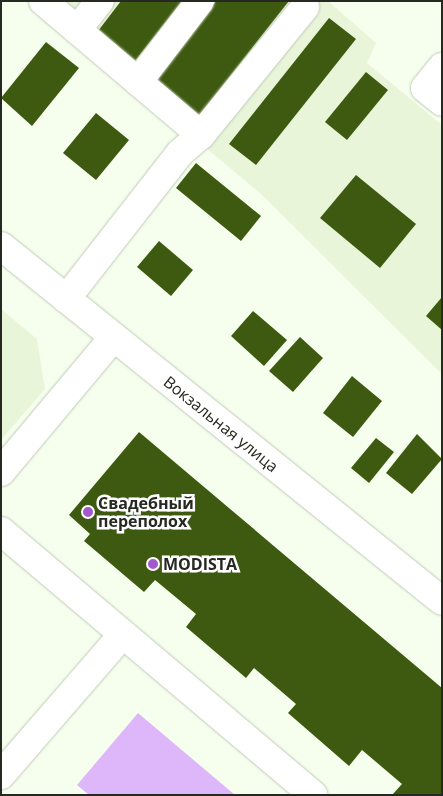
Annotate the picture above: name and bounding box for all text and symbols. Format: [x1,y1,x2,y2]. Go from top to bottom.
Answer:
street label: Вокзальная улица [160,372,282,476]
place label: Свадебный переполох [98,493,194,531]
marker: Свадебный переполох [82,506,94,518]
place label: MODISTA [163,554,237,574]
marker: MODISTA [147,558,159,570]

